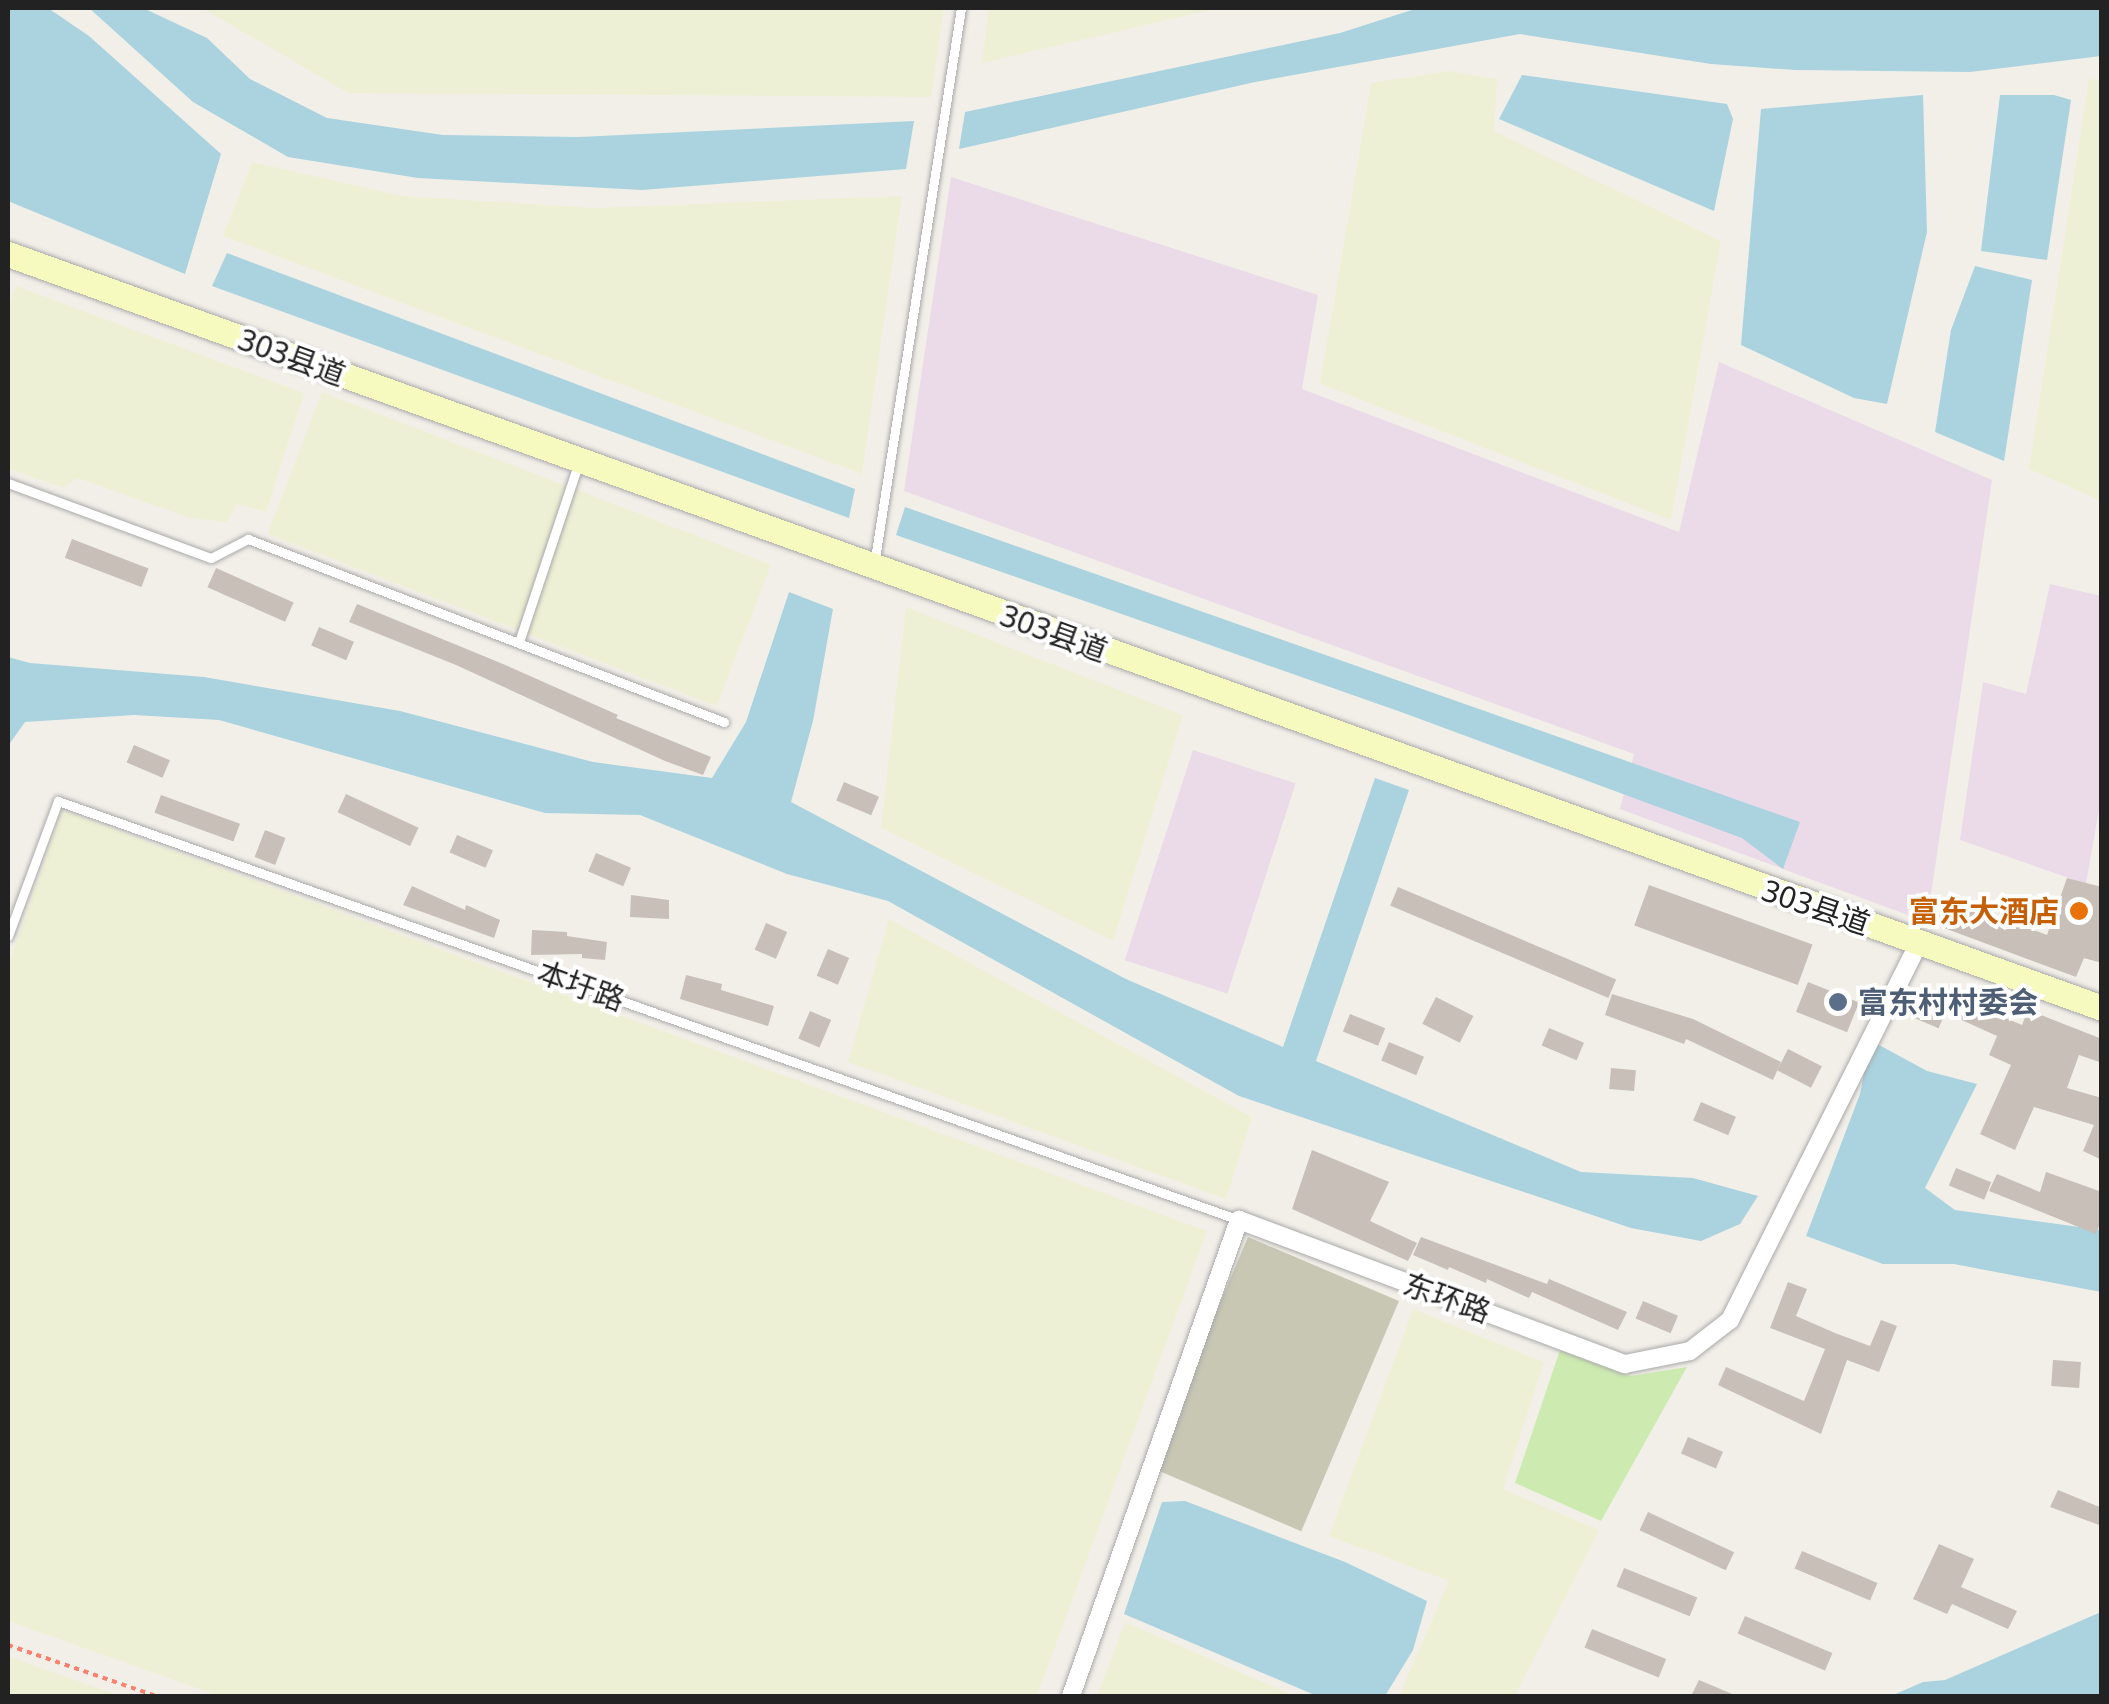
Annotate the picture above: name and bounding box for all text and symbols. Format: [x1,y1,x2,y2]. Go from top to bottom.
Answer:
street label: 303县道 [233,321,351,393]
street label: 303县道 [995,597,1113,669]
street label: 303县道 [1757,872,1875,942]
place label: 富东大酒店 [1909,893,2059,929]
marker: 富东大酒店 [2068,900,2090,922]
street label: 本圩路 [533,954,629,1018]
place label: 富东村村委会 [1858,984,2038,1020]
marker: 富东村村委会 [1827,991,1849,1013]
street label: 东环路 [1399,1266,1495,1330]

